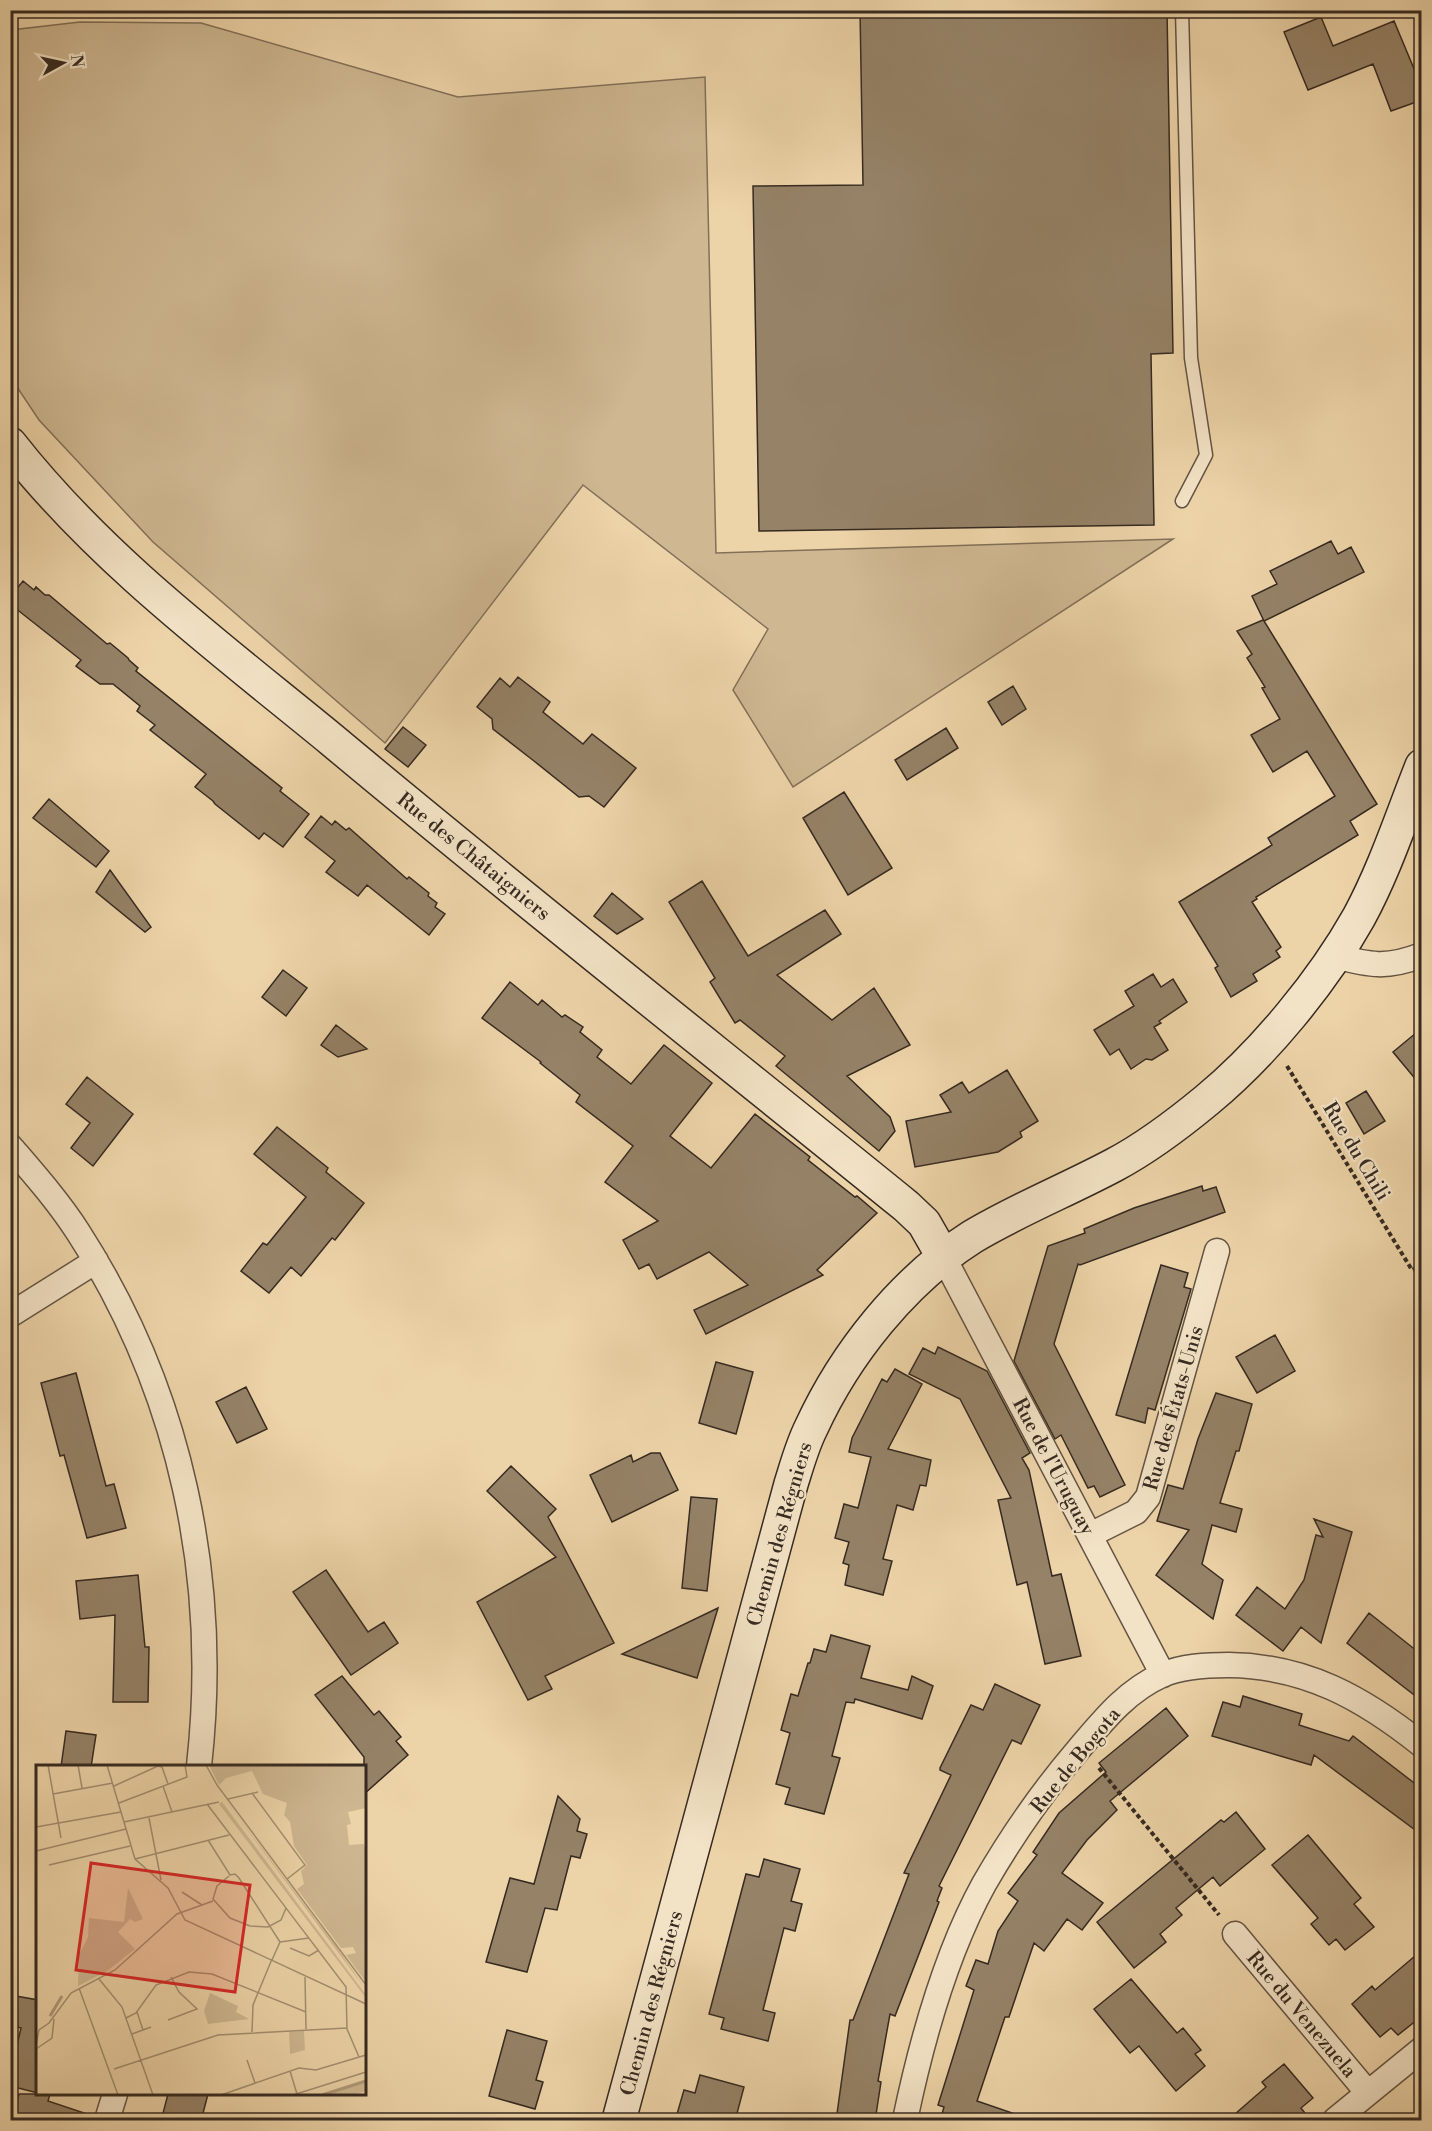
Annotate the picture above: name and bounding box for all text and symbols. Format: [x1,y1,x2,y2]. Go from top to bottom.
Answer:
north arrow [33,33,93,93]
text: N [66,53,88,69]
street label: Rue des Châtaigniers [391,788,555,927]
street label: Rue du Chili [1316,1098,1395,1206]
street label: Rue des États-Unis [1138,1323,1210,1494]
street label: Rue de l'Uruguay [1006,1394,1099,1540]
street label: Chemin des Régniers [742,1439,819,1629]
street label: Rue de Bogota [1026,1702,1127,1819]
inset map [36,1765,366,2095]
street label: Chemin des Régniers [616,1908,689,2099]
street label: Rue du Venezuela [1240,1946,1362,2084]

